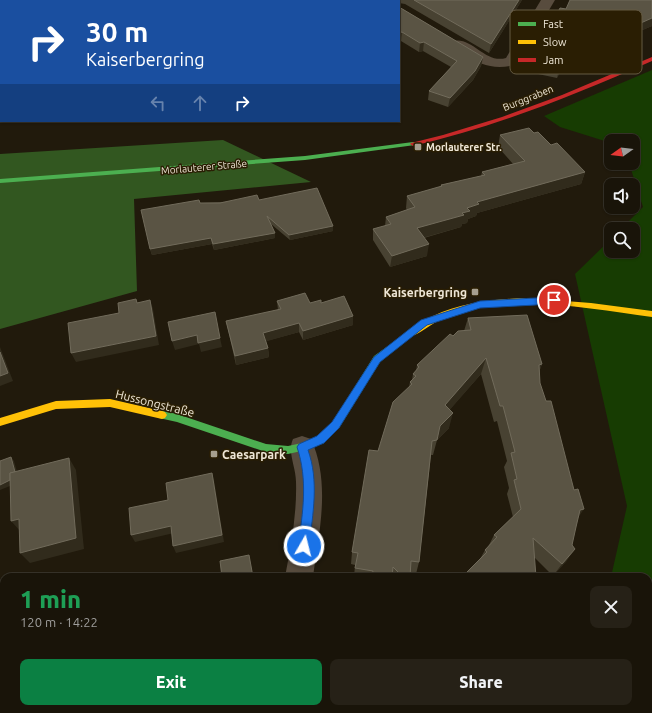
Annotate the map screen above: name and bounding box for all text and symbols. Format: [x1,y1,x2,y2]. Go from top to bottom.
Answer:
legend [510,10,642,74]
icon: right [20,16,72,68]
text: 30 m [86,16,148,47]
text: Fast [543,18,564,30]
text: Slow [543,36,567,48]
text: Kaiserbergring [86,49,205,69]
text: Jam [543,54,564,66]
street label: Burggraben [501,83,555,113]
icon: left [147,92,169,114]
icon: ahead [189,92,211,114]
icon: right [231,92,253,114]
north arrow [604,134,640,170]
map controls [604,134,640,258]
marker: Morlauterer Str. [413,142,423,152]
place label: Morlauterer Str. [426,142,502,153]
street label: Morlauterer Straße [161,158,247,176]
button: sound [604,178,640,214]
button: search [604,222,640,258]
pin [537,283,571,317]
place label: Kaiserbergring [383,286,467,299]
marker: Kaiserbergring [470,287,480,297]
icon: arrive [543,289,565,311]
street label: Hussongstraße [114,387,196,419]
place label: Caesarpark [222,448,286,461]
marker: Caesarpark [209,449,219,459]
position arrow [283,525,325,567]
text: 1 min [20,586,81,613]
button: close [590,586,632,628]
text: 120 m · 14:22 [20,615,98,629]
button: Exit [20,659,322,705]
button: Share [330,659,632,705]

